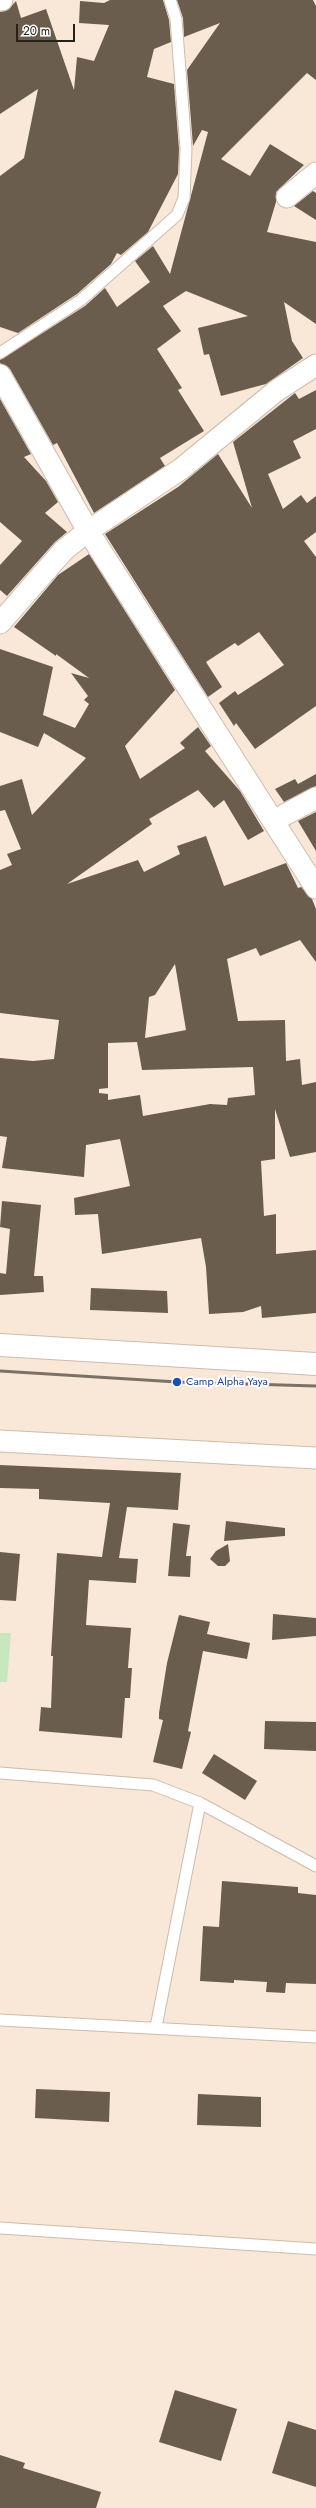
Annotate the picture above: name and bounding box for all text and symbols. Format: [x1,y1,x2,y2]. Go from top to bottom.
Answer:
scale bar [18,16,77,42]
text: 20 m [23,22,50,40]
place label: Camp Alpha Yaya [186,1375,268,1389]
marker: Camp Alpha Yaya [171,1376,183,1388]

